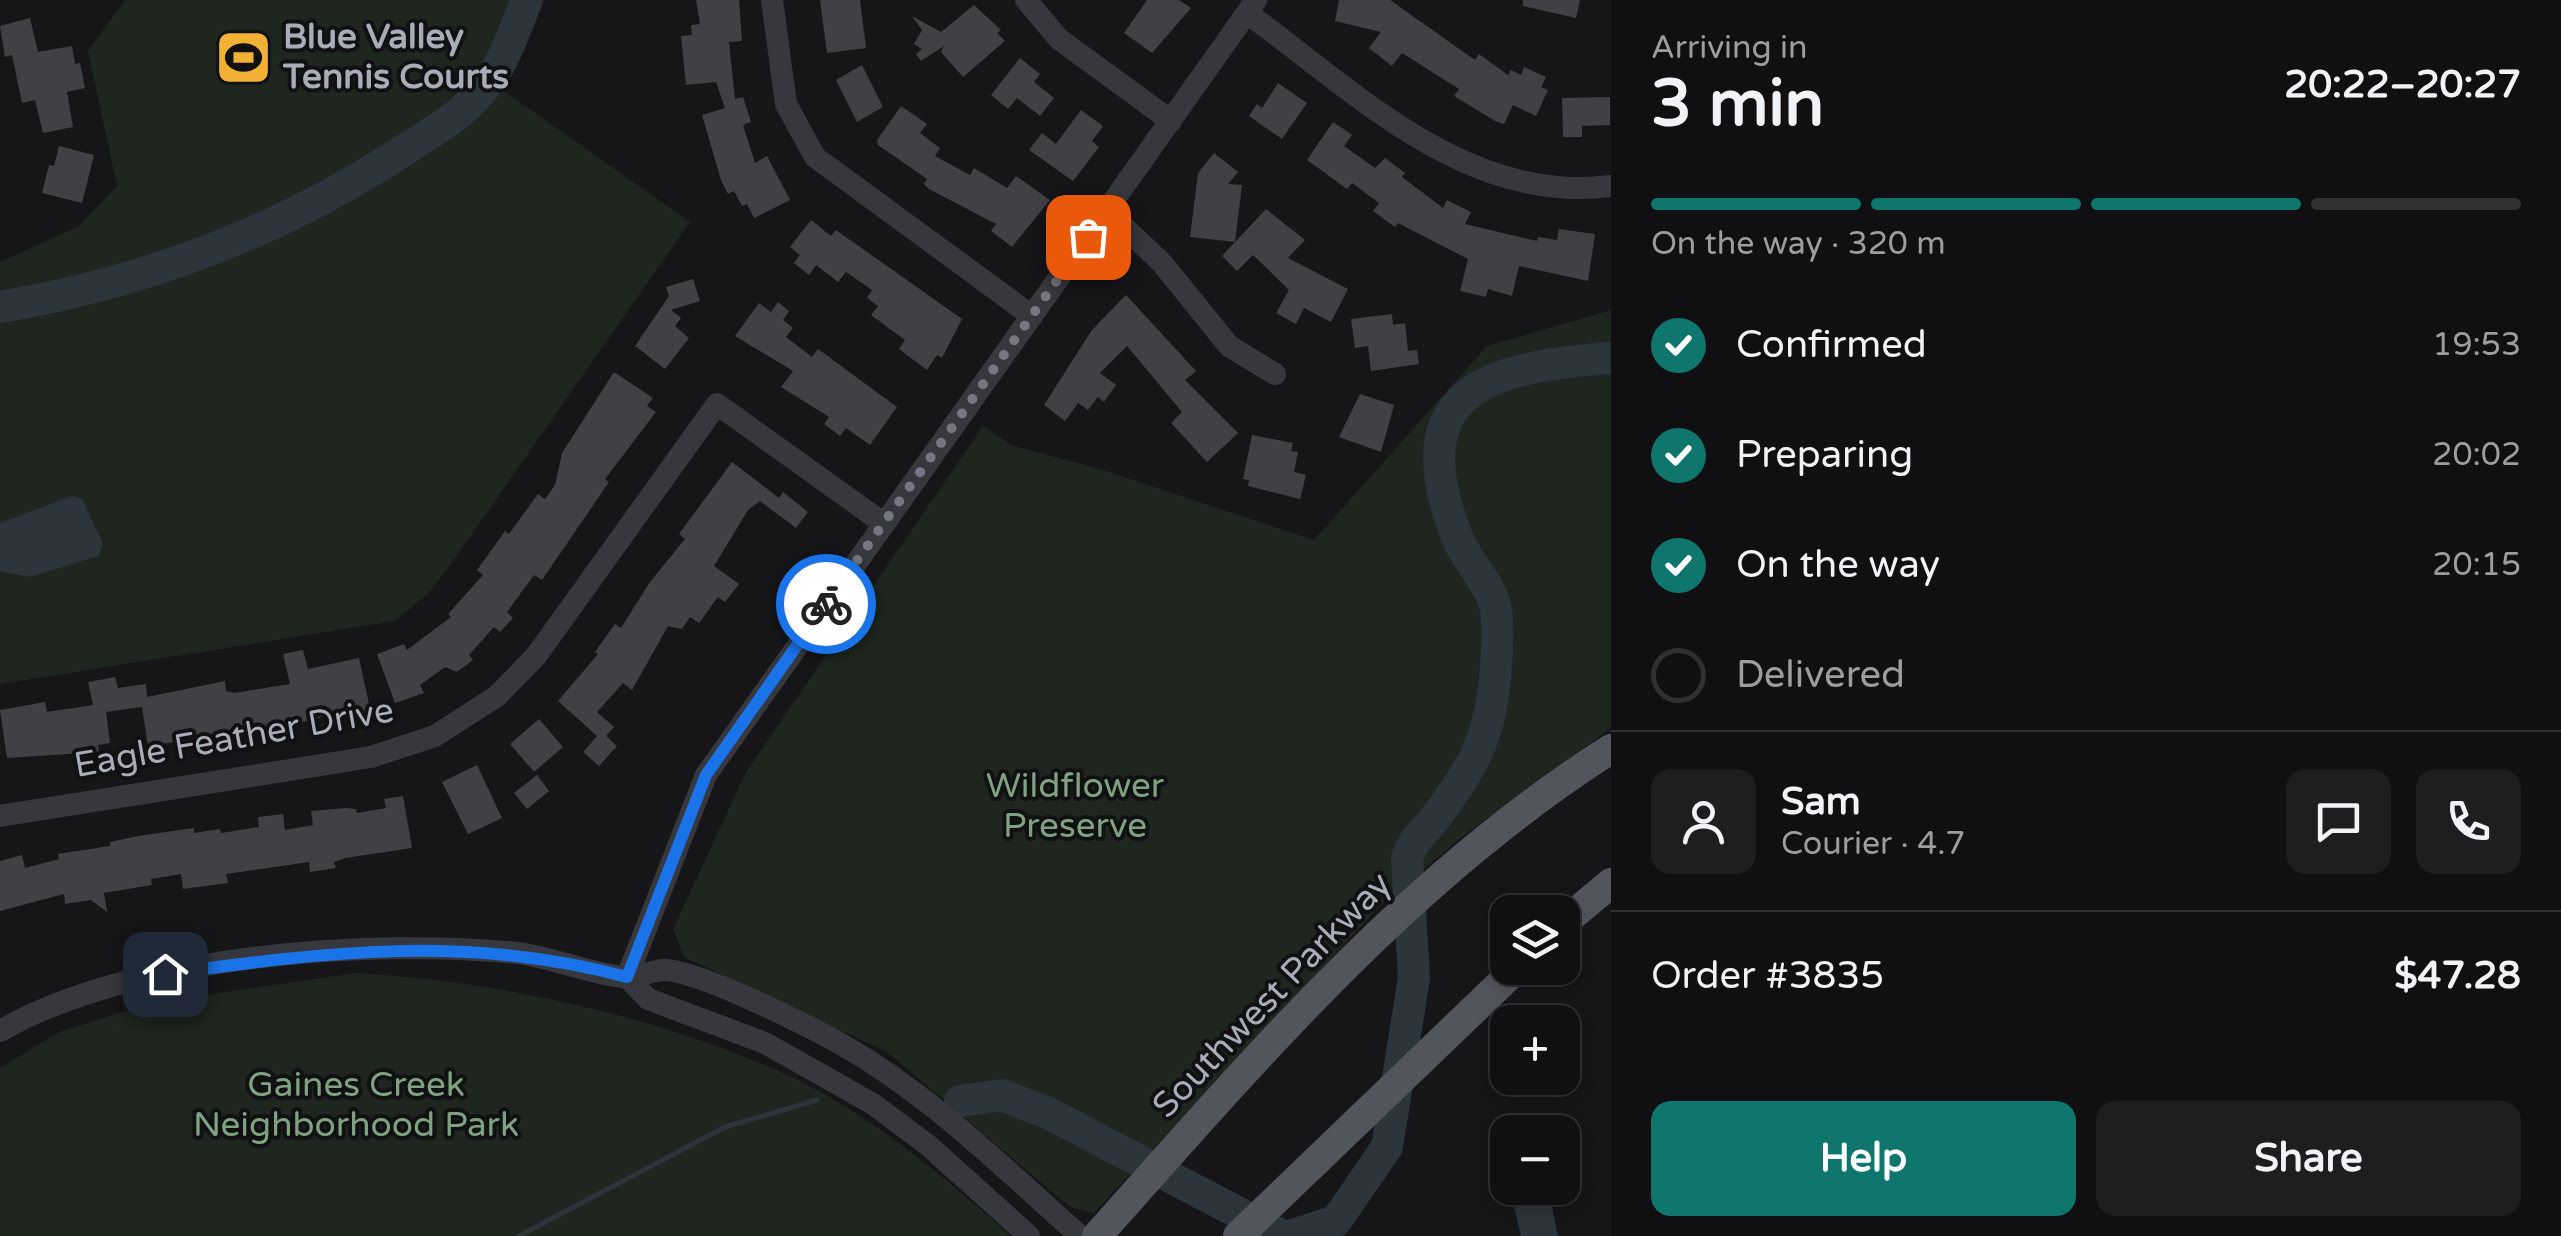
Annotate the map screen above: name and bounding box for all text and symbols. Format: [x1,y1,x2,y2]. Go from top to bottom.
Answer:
place label: Blue Valley Tennis Courts [282,16,509,98]
sports icon: Blue Valley Tennis Courts [214,27,274,87]
text: Arriving in [1651,29,1808,67]
text: 20:22–20:27 [2284,62,2521,108]
text: 3 min [1651,65,1824,144]
pin [1046,195,1131,280]
icon: bag [1061,210,1116,265]
text: On the way · 320 m [1651,225,1946,263]
icon: check [1651,318,1706,373]
text: Confirmed [1736,322,1927,368]
text: 19:53 [2432,326,2521,364]
icon: check [1651,428,1706,483]
text: Preparing [1736,432,1913,478]
text: 20:02 [2432,436,2521,474]
icon: check [1651,538,1706,593]
text: On the way [1736,542,1940,588]
text: 20:15 [2432,546,2521,584]
courier [776,554,876,654]
icon: bike [799,577,854,632]
text: Delivered [1736,652,1905,698]
street label: Eagle Feather Drive [71,689,397,787]
park label: Wildflower Preserve [986,765,1165,847]
button: person [1651,769,1756,874]
button: chat [2286,769,2391,874]
button: phone [2416,769,2521,874]
text: Sam [1781,779,1861,825]
text: Courier · 4.7 [1781,825,1965,863]
street label: Southwest Parkway [1144,863,1400,1127]
map controls [1490,895,1580,1205]
button: layers [1490,895,1580,985]
pin [123,932,208,1017]
icon: home [138,947,193,1002]
text: Order #3835 [1651,953,1884,999]
text: $47.28 [2394,953,2521,999]
button: + [1490,1005,1580,1095]
park label: Gaines Creek Neighborhood Park [193,1064,519,1146]
button: Help [1651,1101,2076,1216]
button: Share [2096,1101,2521,1216]
button: − [1490,1115,1580,1205]

